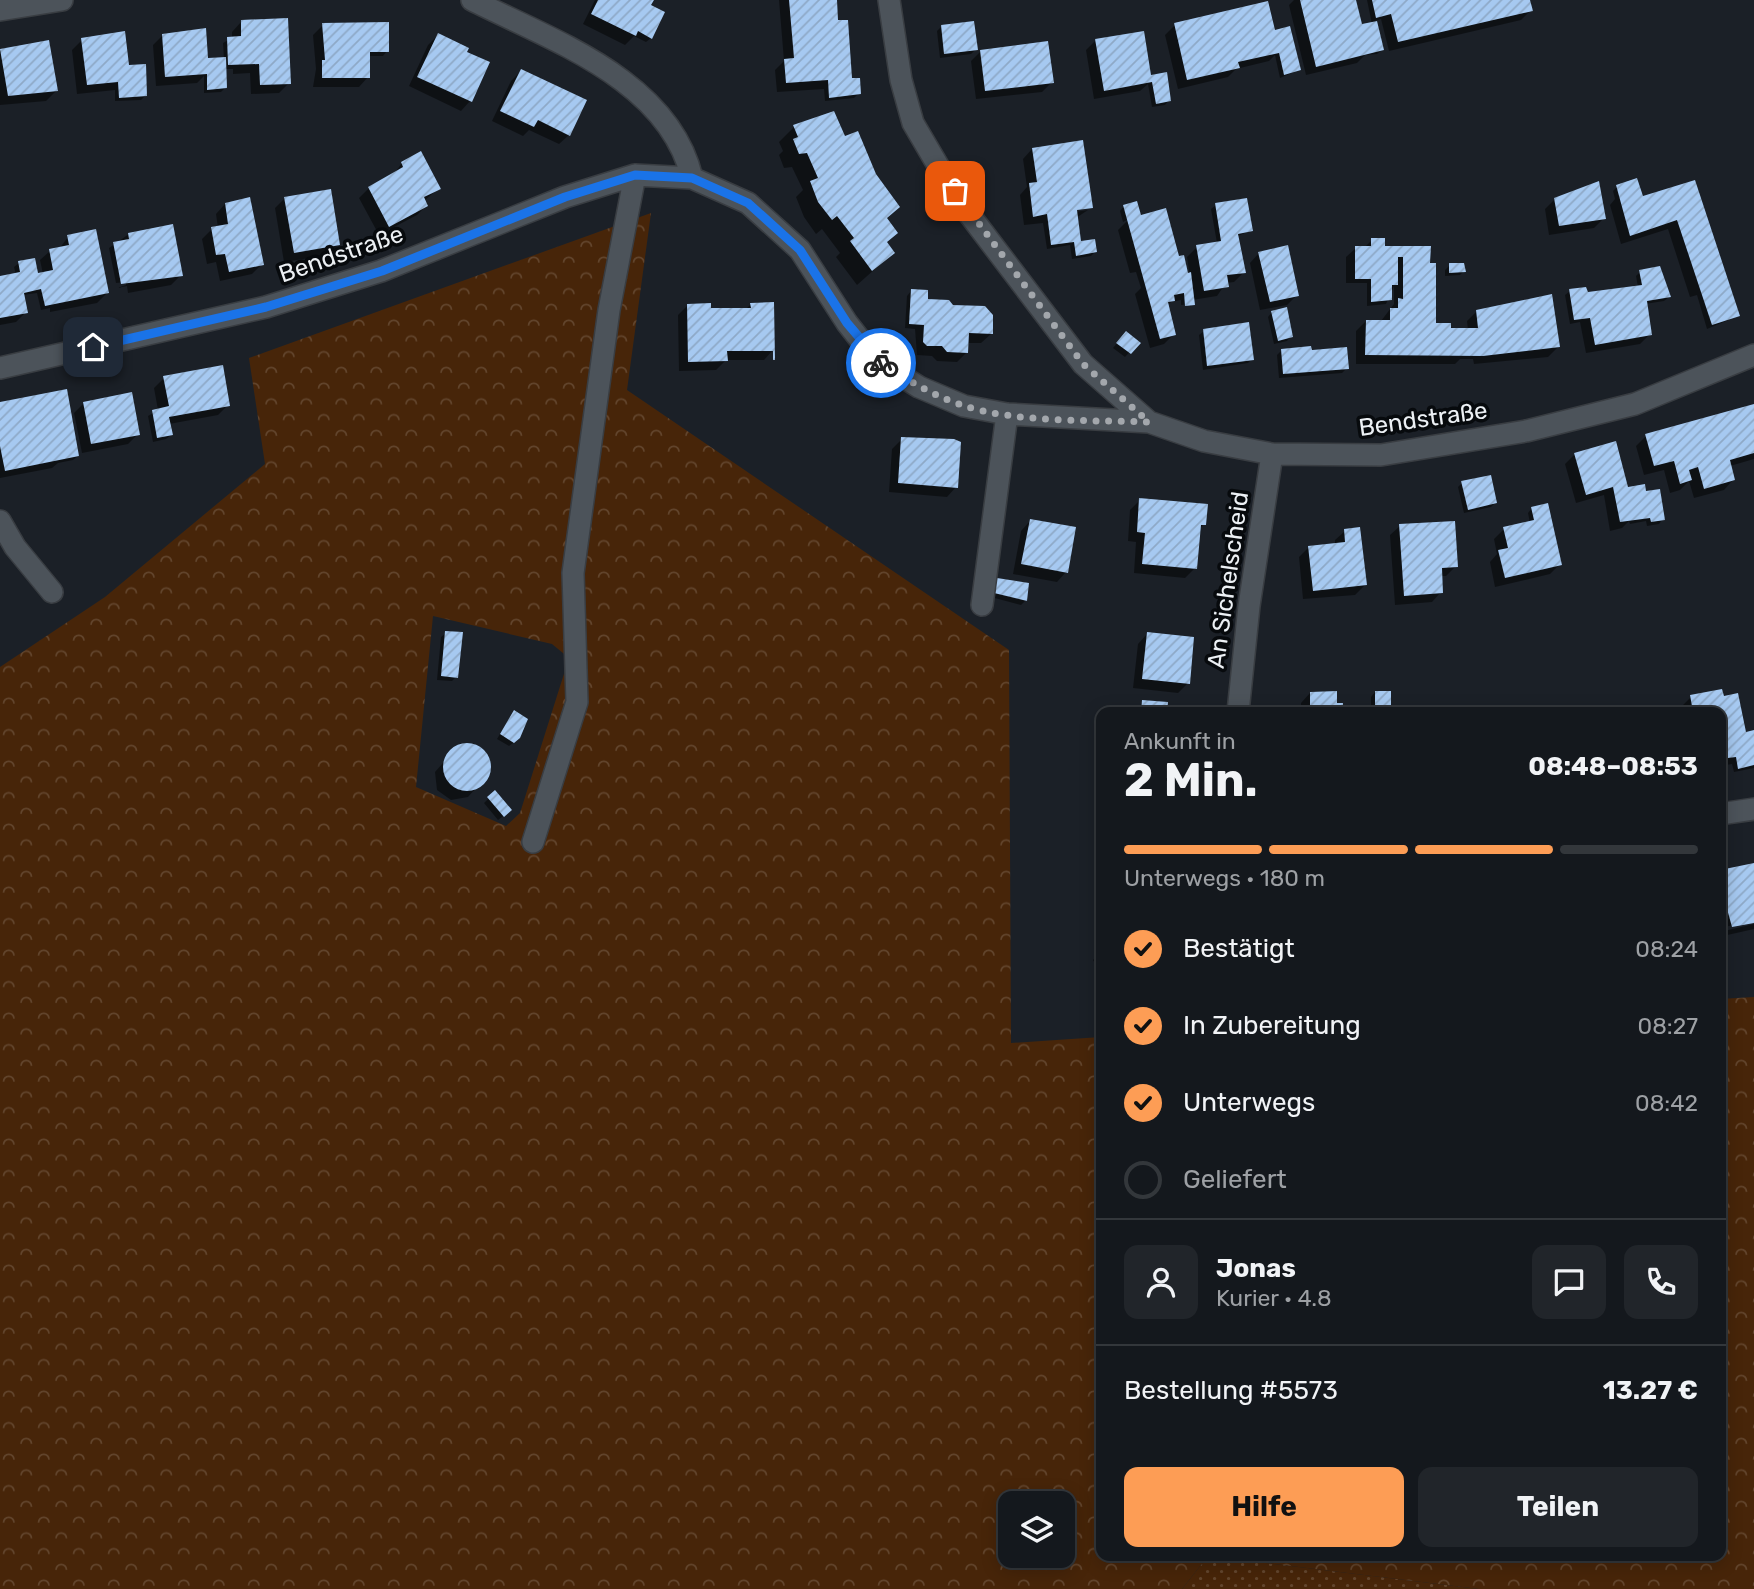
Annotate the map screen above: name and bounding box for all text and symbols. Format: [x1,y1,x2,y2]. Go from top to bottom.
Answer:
pin [925,161,985,221]
icon: bag [936,172,974,210]
street label: Bendstraße [275,220,407,288]
pin [63,317,123,377]
icon: home [74,328,112,366]
courier [846,328,916,398]
icon: bike [862,344,900,382]
street label: Bendstraße [1357,396,1489,442]
street label: An Sichelscheid [1202,490,1254,670]
text: Ankunft in [1124,727,1236,755]
text: 08:48–08:53 [1528,751,1698,782]
text: 2 Min. [1124,753,1258,808]
text: Unterwegs · 180 m [1124,864,1325,892]
icon: check [1124,930,1162,968]
text: Bestätigt [1183,933,1295,964]
text: 08:24 [1635,935,1698,963]
icon: check [1124,1007,1162,1045]
text: In Zubereitung [1183,1010,1361,1041]
text: 08:27 [1638,1012,1698,1040]
icon: check [1124,1084,1162,1122]
text: Unterwegs [1183,1087,1315,1118]
text: 08:42 [1635,1089,1698,1117]
text: Geliefert [1183,1164,1287,1195]
button: person [1124,1245,1198,1319]
button: chat [1532,1245,1606,1319]
button: phone [1624,1245,1698,1319]
text: Jonas [1216,1253,1296,1284]
text: Kurier · 4.8 [1216,1284,1332,1312]
text: Bestellung #5573 [1124,1375,1338,1406]
text: 13.27 € [1603,1375,1698,1406]
button: Hilfe [1124,1467,1404,1547]
button: Teilen [1418,1467,1698,1547]
map controls [998,1491,1075,1568]
button: layers [998,1491,1075,1568]

